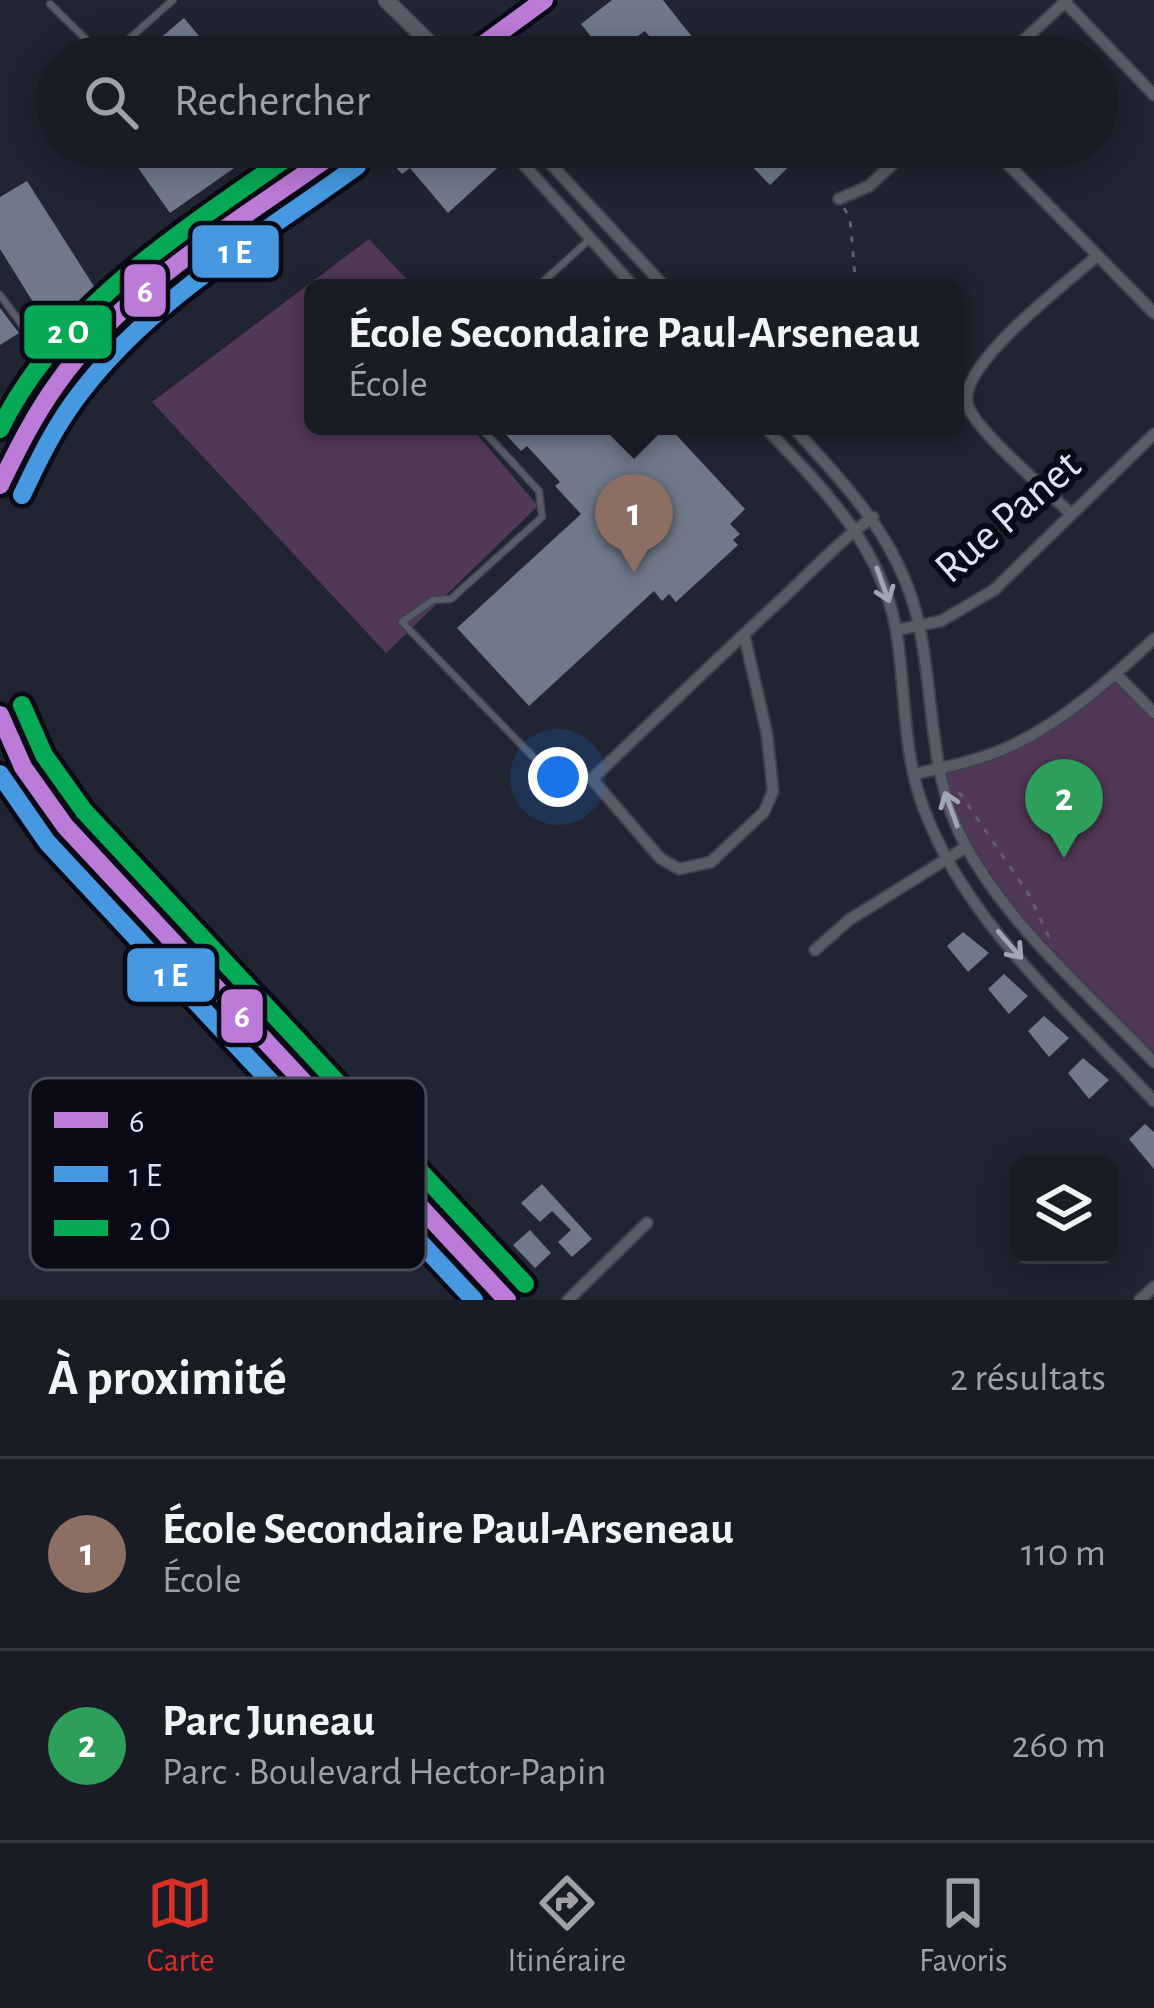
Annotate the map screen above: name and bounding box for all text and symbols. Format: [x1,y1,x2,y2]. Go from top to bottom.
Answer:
search box [36,36,1118,168]
icon: search [78,69,144,135]
text: Rechercher [174,79,370,124]
line badge: 1 E [190,223,281,280]
text: 1 E [218,237,252,270]
line badge: 6 [122,262,168,319]
text: 6 [137,276,153,309]
popup [304,279,964,435]
line badge: 2 O [22,303,114,361]
text: École Secondaire Paul-Arseneau [348,311,920,356]
text: 2 O [47,317,89,350]
text: École [348,365,428,404]
street label: Rue Panet [927,442,1089,592]
pin: 1 [595,474,673,573]
one-way arrow [874,566,895,603]
your location [528,747,588,807]
pin: 2 [1025,759,1103,858]
one-way arrow [939,791,961,828]
one-way arrow [996,929,1023,960]
line badge: 1 E [125,946,217,1004]
text: 1 E [154,960,188,993]
line badge: 6 [219,987,265,1045]
text: 6 [234,1001,250,1034]
legend [30,1078,426,1270]
text: 6 [129,1106,145,1139]
map controls [1010,1156,1118,1264]
button: layers [1010,1156,1118,1264]
text: 1 E [129,1160,162,1193]
text: 2 O [129,1214,170,1247]
text: À proximité [48,1353,287,1404]
text: 2 résultats [950,1359,1106,1398]
text: École Secondaire Paul-Arseneau [162,1507,734,1552]
text: 1 [80,1534,94,1573]
text: 110 m [1021,1534,1106,1573]
text: École [162,1561,242,1600]
text: Parc Juneau [162,1699,375,1744]
text: 2 [78,1726,96,1765]
text: 260 m [1012,1726,1106,1765]
text: Parc · Boulevard Hector-Papin [162,1753,606,1792]
tab: Carte [146,1870,214,1982]
tab: Itinéraire [507,1870,626,1982]
tab: Favoris [919,1870,1007,1982]

